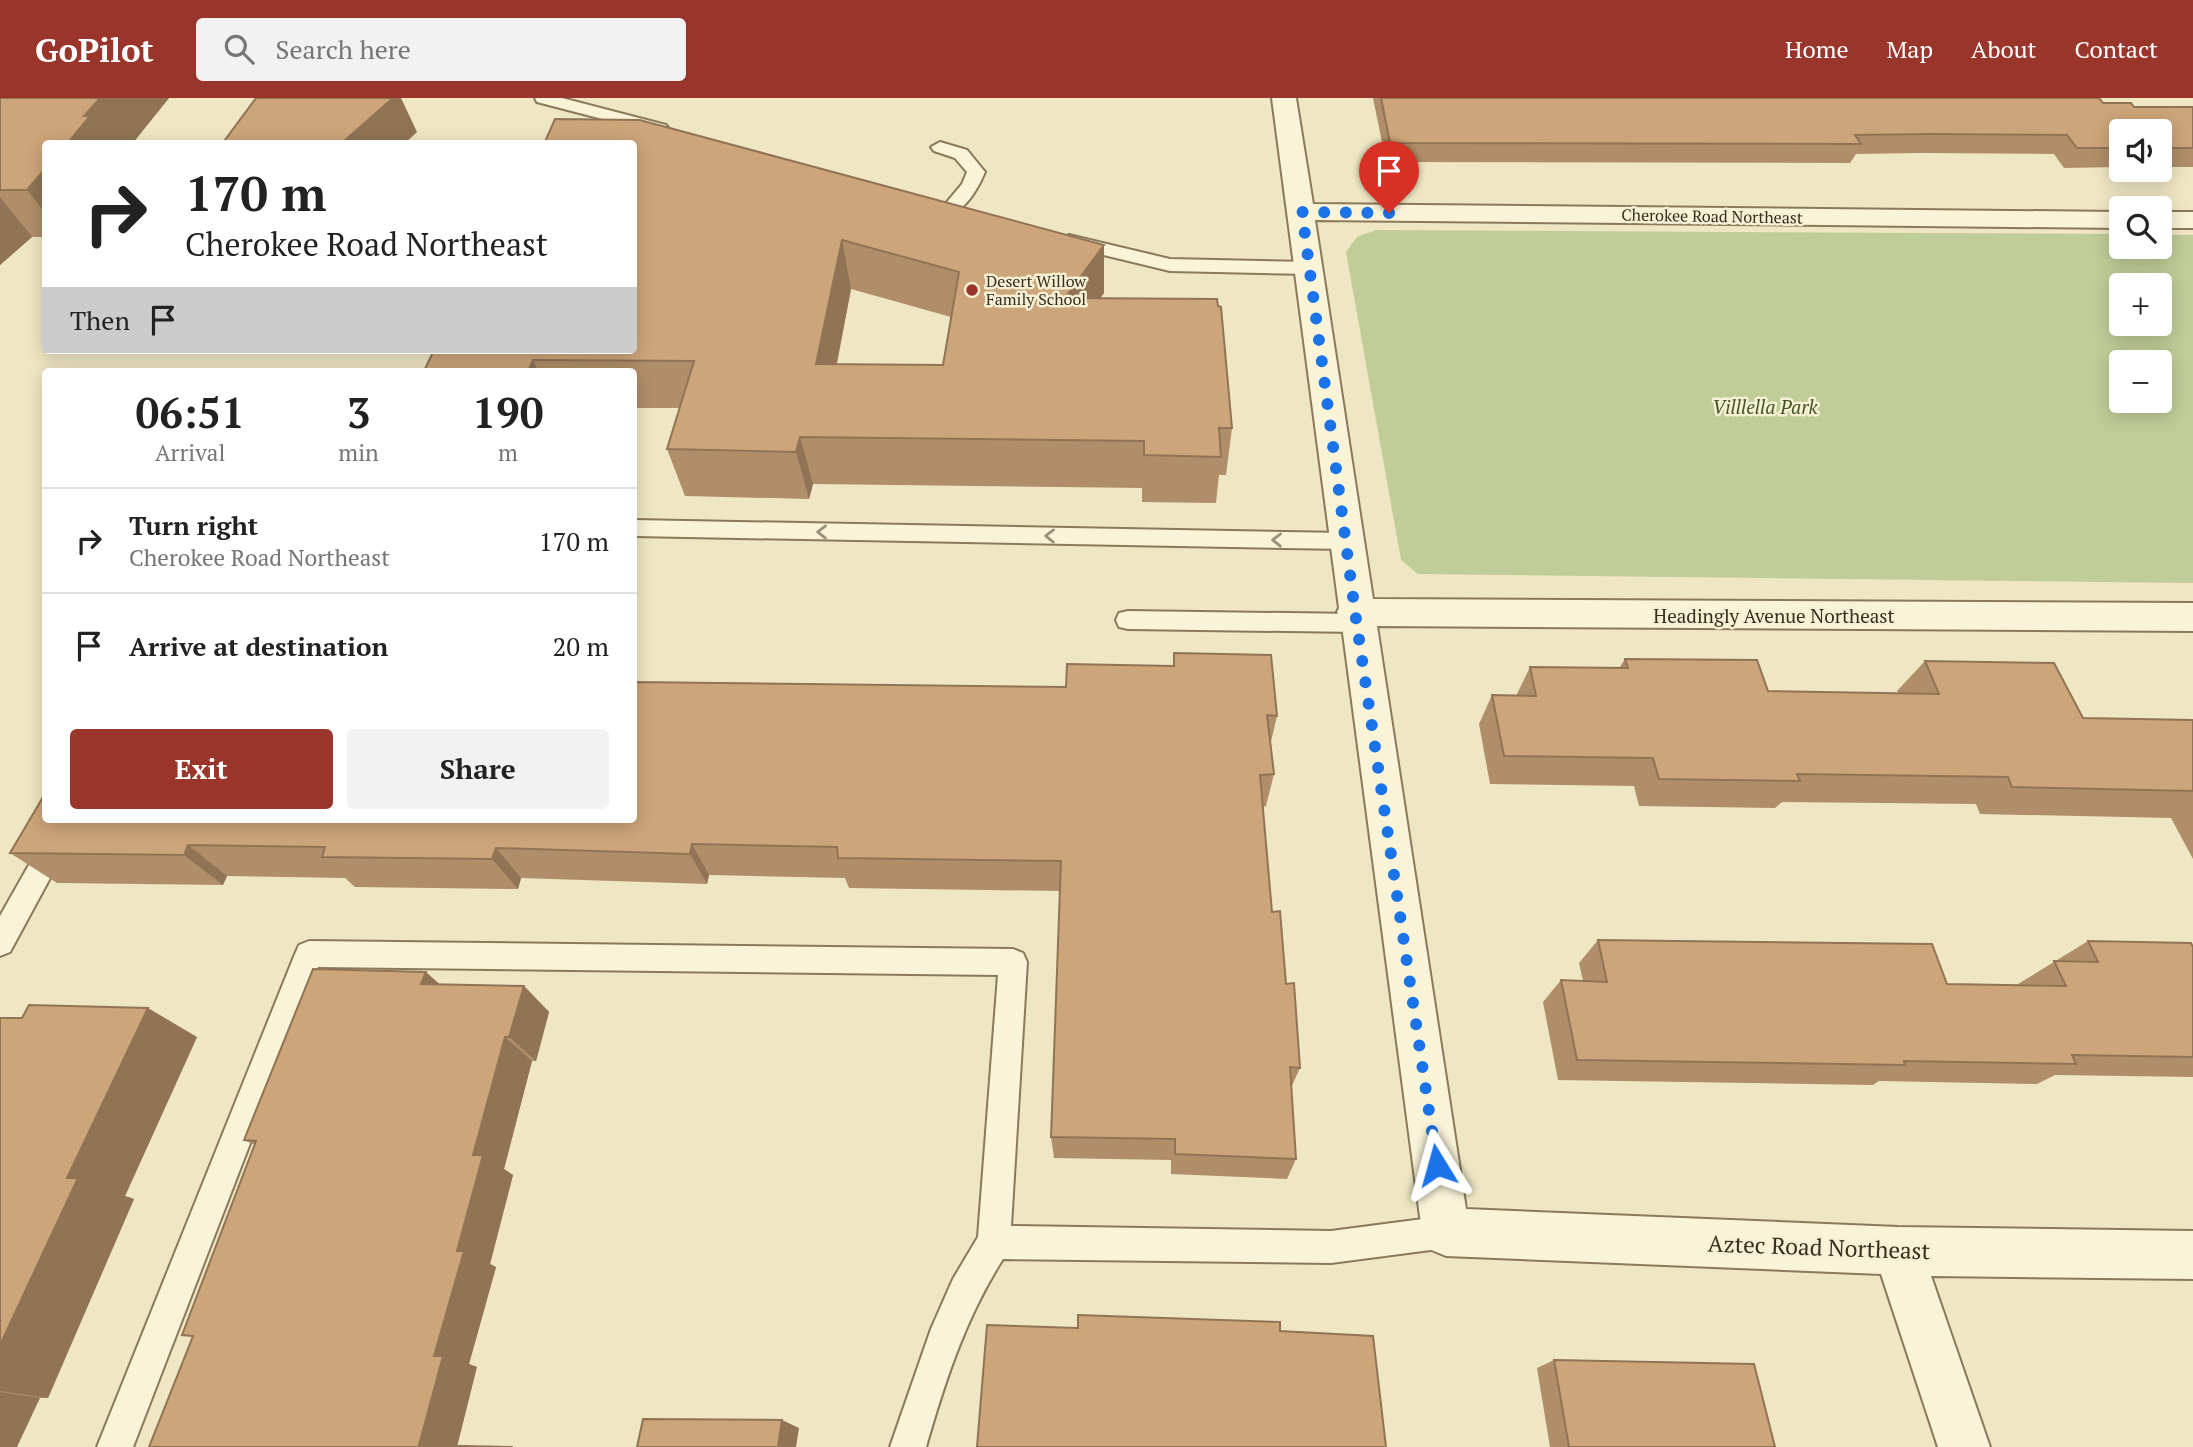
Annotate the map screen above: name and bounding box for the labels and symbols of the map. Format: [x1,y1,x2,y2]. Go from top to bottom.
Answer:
pin [1359,141,1419,213]
street label: Cherokee Road Northeast [1621,203,1803,229]
place label: Desert Willow Family School [986,270,1086,310]
marker: Desert Willow Family School [964,282,980,298]
park label: Villlella Park [1712,394,1819,419]
one-way arrow [816,524,827,539]
one-way arrow [1044,528,1055,543]
one-way arrow [1271,532,1282,547]
street label: Headingly Avenue Northeast [1653,603,1895,628]
position arrow [1400,1128,1474,1202]
street label: Aztec Road Northeast [1707,1228,1931,1266]

